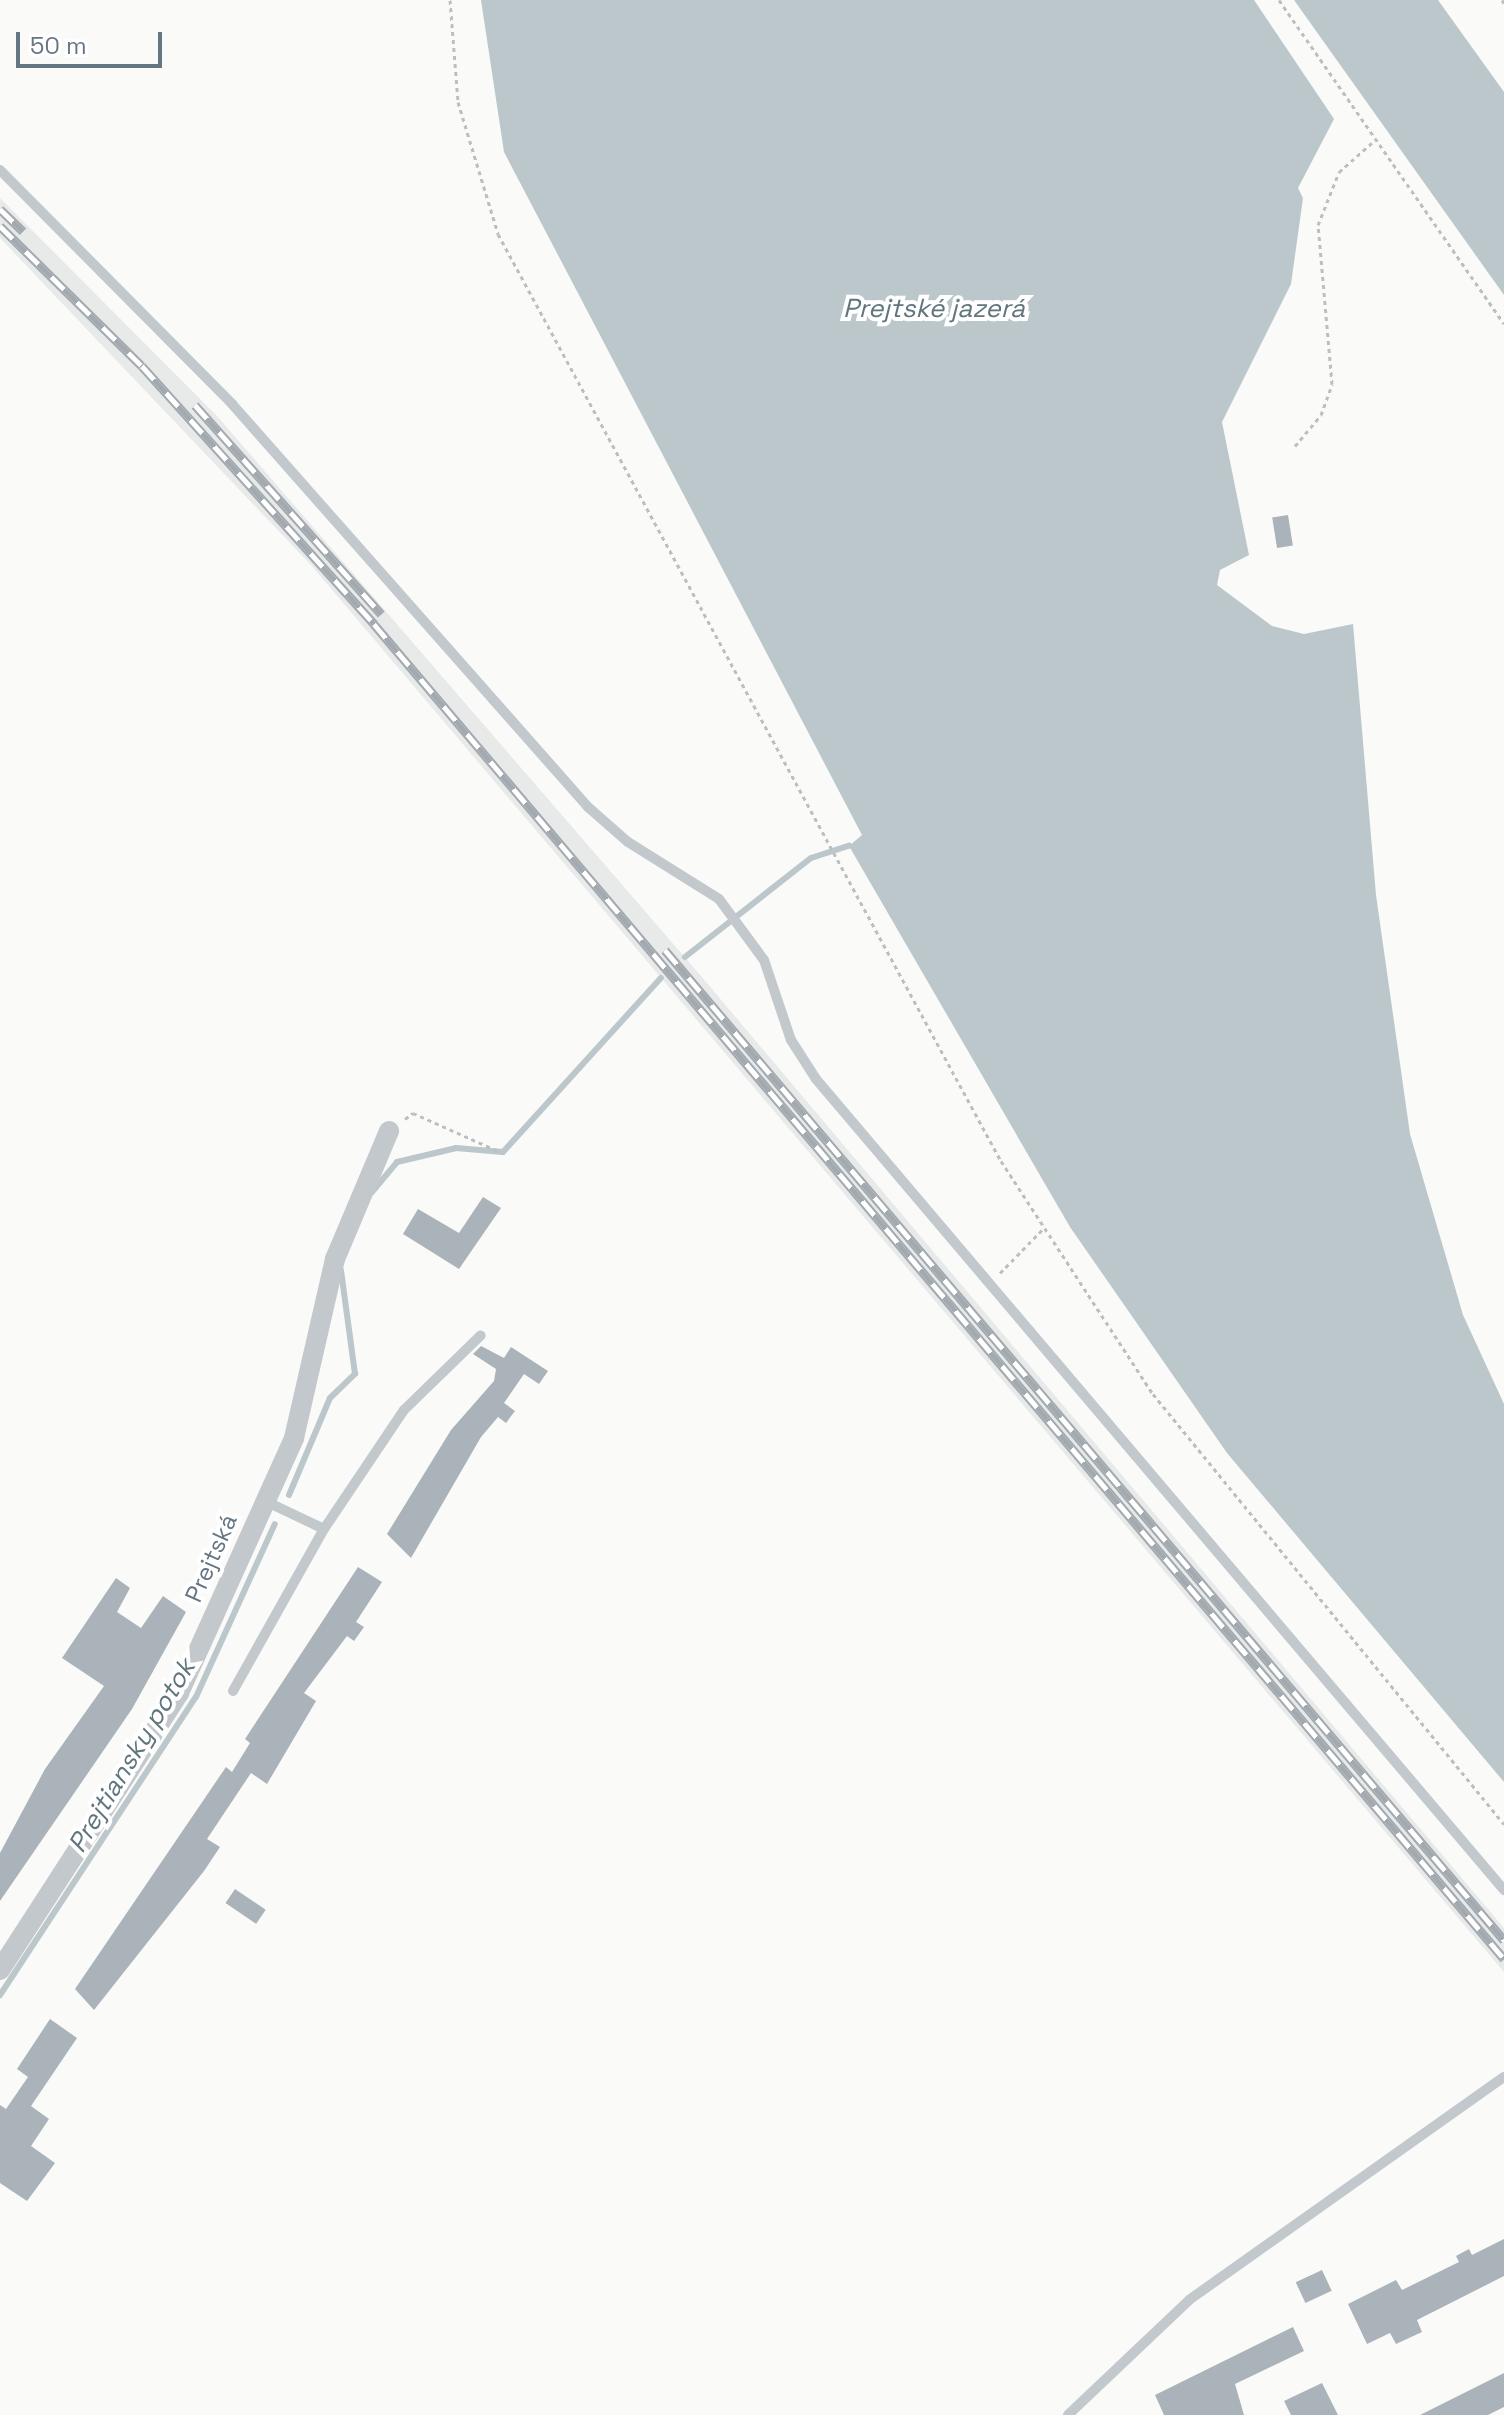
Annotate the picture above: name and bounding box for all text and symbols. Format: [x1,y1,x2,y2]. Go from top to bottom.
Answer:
scale bar [20,16,166,66]
text: 50 m [30,30,87,61]
water label: Prejtské jazerá [843,293,1025,325]
street label: Prejtská [179,1510,243,1606]
water label: Prejtiansky potok [62,1654,202,1858]

